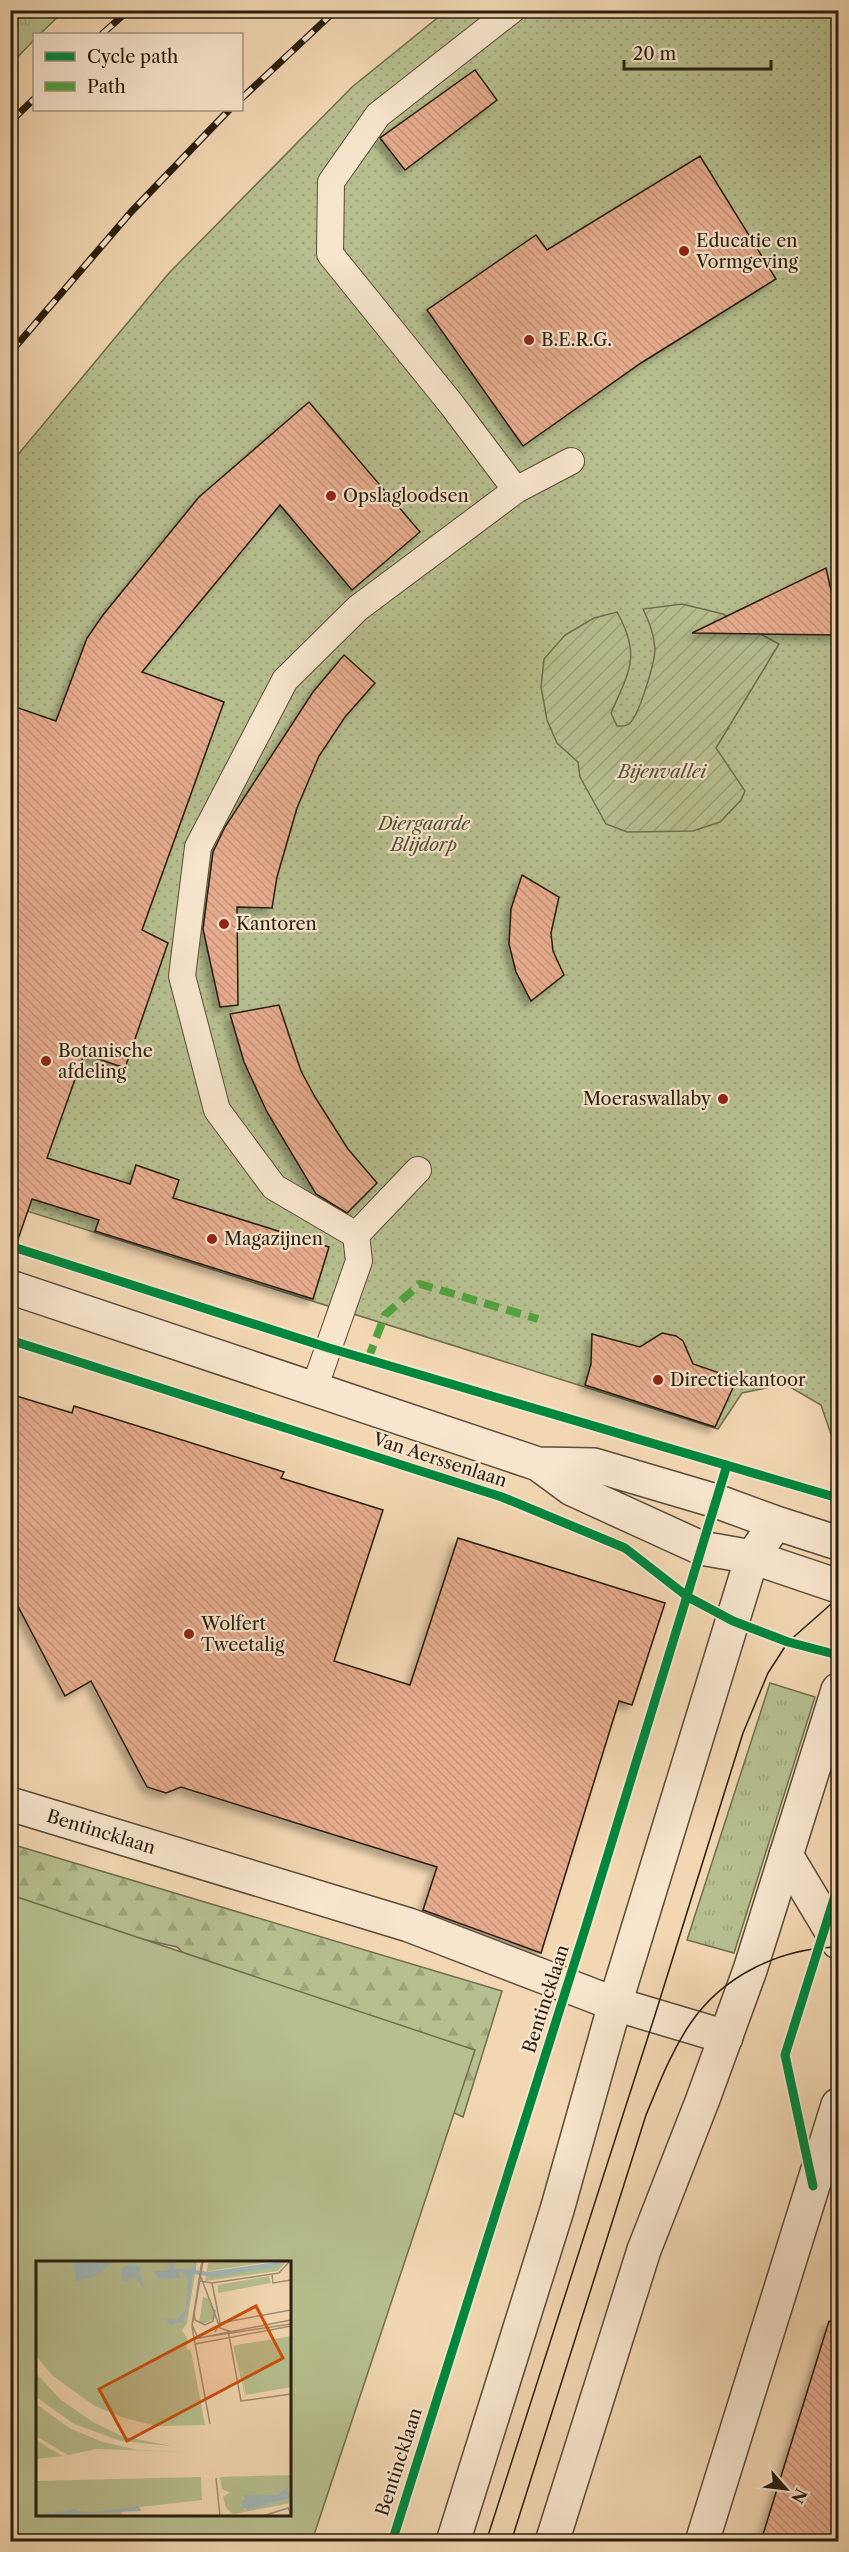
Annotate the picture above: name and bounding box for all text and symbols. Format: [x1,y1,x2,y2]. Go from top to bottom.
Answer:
legend [33,33,243,111]
scale bar [624,33,771,71]
text: 20 m [633,43,677,65]
text: Cycle path [87,46,178,68]
text: Path [87,76,126,98]
place label: Educatie en Vormgeving [695,230,798,273]
marker: Educatie en Vormgeving [677,244,691,258]
place label: B.E.R.G. [541,329,612,351]
marker: B.E.R.G. [522,333,536,347]
place label: Opslagloodsen [343,485,469,507]
marker: Opslagloodsen [324,489,338,503]
park label: Bijenvallei [616,761,708,783]
park label: Diergaarde Blijdorp [376,813,471,856]
place label: Kantoren [236,913,317,935]
marker: Kantoren [217,917,231,931]
place label: Botanische afdeling [58,1040,153,1083]
marker: Botanische afdeling [39,1054,53,1068]
place label: Moeraswallaby [583,1088,712,1110]
marker: Moeraswallaby [716,1092,730,1106]
place label: Magazijnen [224,1228,323,1250]
marker: Magazijnen [205,1232,219,1246]
place label: Directiekantoor [670,1369,806,1391]
marker: Directiekantoor [651,1373,665,1387]
street label: Van Aerssenlaan [369,1428,510,1492]
place label: Wolfert Tweetalig [200,1613,285,1656]
marker: Wolfert Tweetalig [182,1627,196,1641]
street label: Bentincklaan [44,1805,158,1859]
street label: Bentincklaan [518,1942,574,2056]
inset map [36,2261,291,2516]
street label: Bentincklaan [371,2405,427,2519]
north arrow [756,2459,816,2519]
text: N [787,2485,811,2507]

